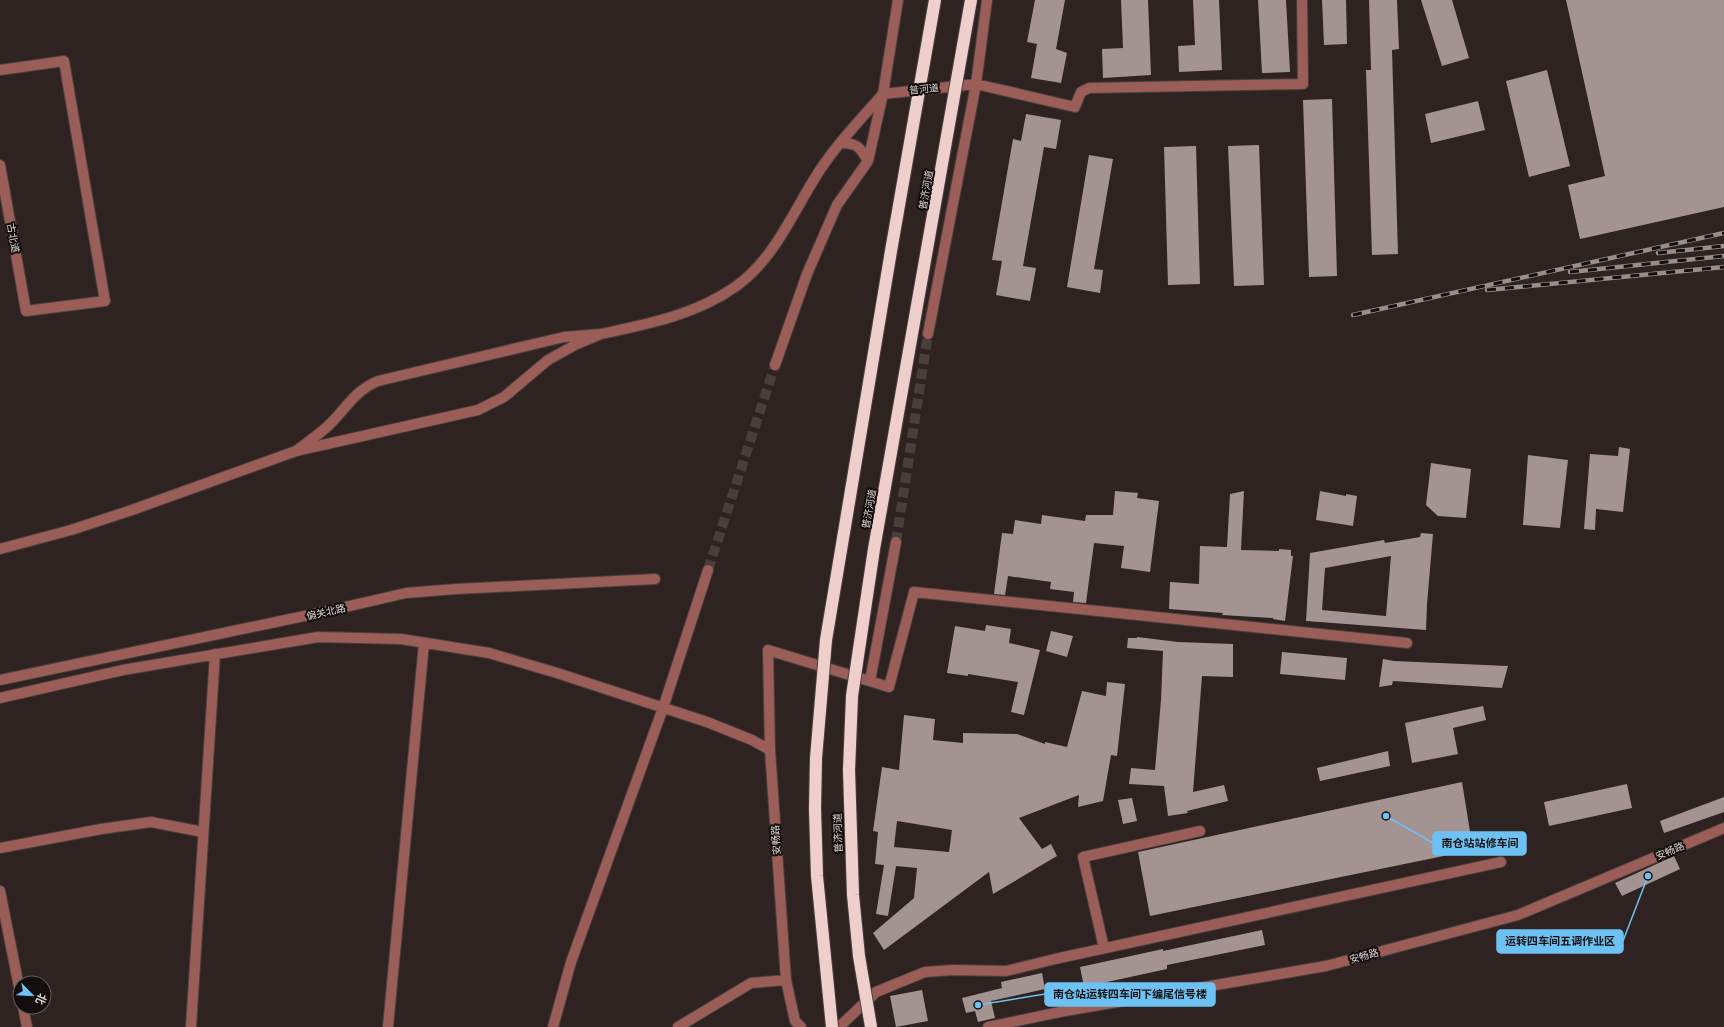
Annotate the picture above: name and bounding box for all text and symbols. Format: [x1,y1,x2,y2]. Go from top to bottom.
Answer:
street label: 普河道 [908,81,940,97]
street label: 普济河道 [916,169,936,211]
street label: 古北道 [4,222,22,254]
street label: 普济河道 [859,488,879,530]
street label: 偏关北路 [305,601,347,623]
street label: 普济河道 [831,813,845,853]
street label: 安畅路 [768,825,784,855]
callout: 南仓站站修车间 [1433,832,1526,855]
text: 南仓站站修车间 [1442,836,1519,850]
street label: 安畅路 [1654,839,1686,863]
callout: 运转四车间五调作业区 [1497,930,1623,953]
text: 运转四车间五调作业区 [1505,934,1615,948]
street label: 安畅路 [1348,946,1380,966]
north arrow [12,975,52,1015]
callout: 南仓站运转四车间下编尾信号楼 [1045,983,1215,1006]
text: 南仓站运转四车间下编尾信号楼 [1053,987,1207,1001]
text: 北 [33,991,50,1007]

